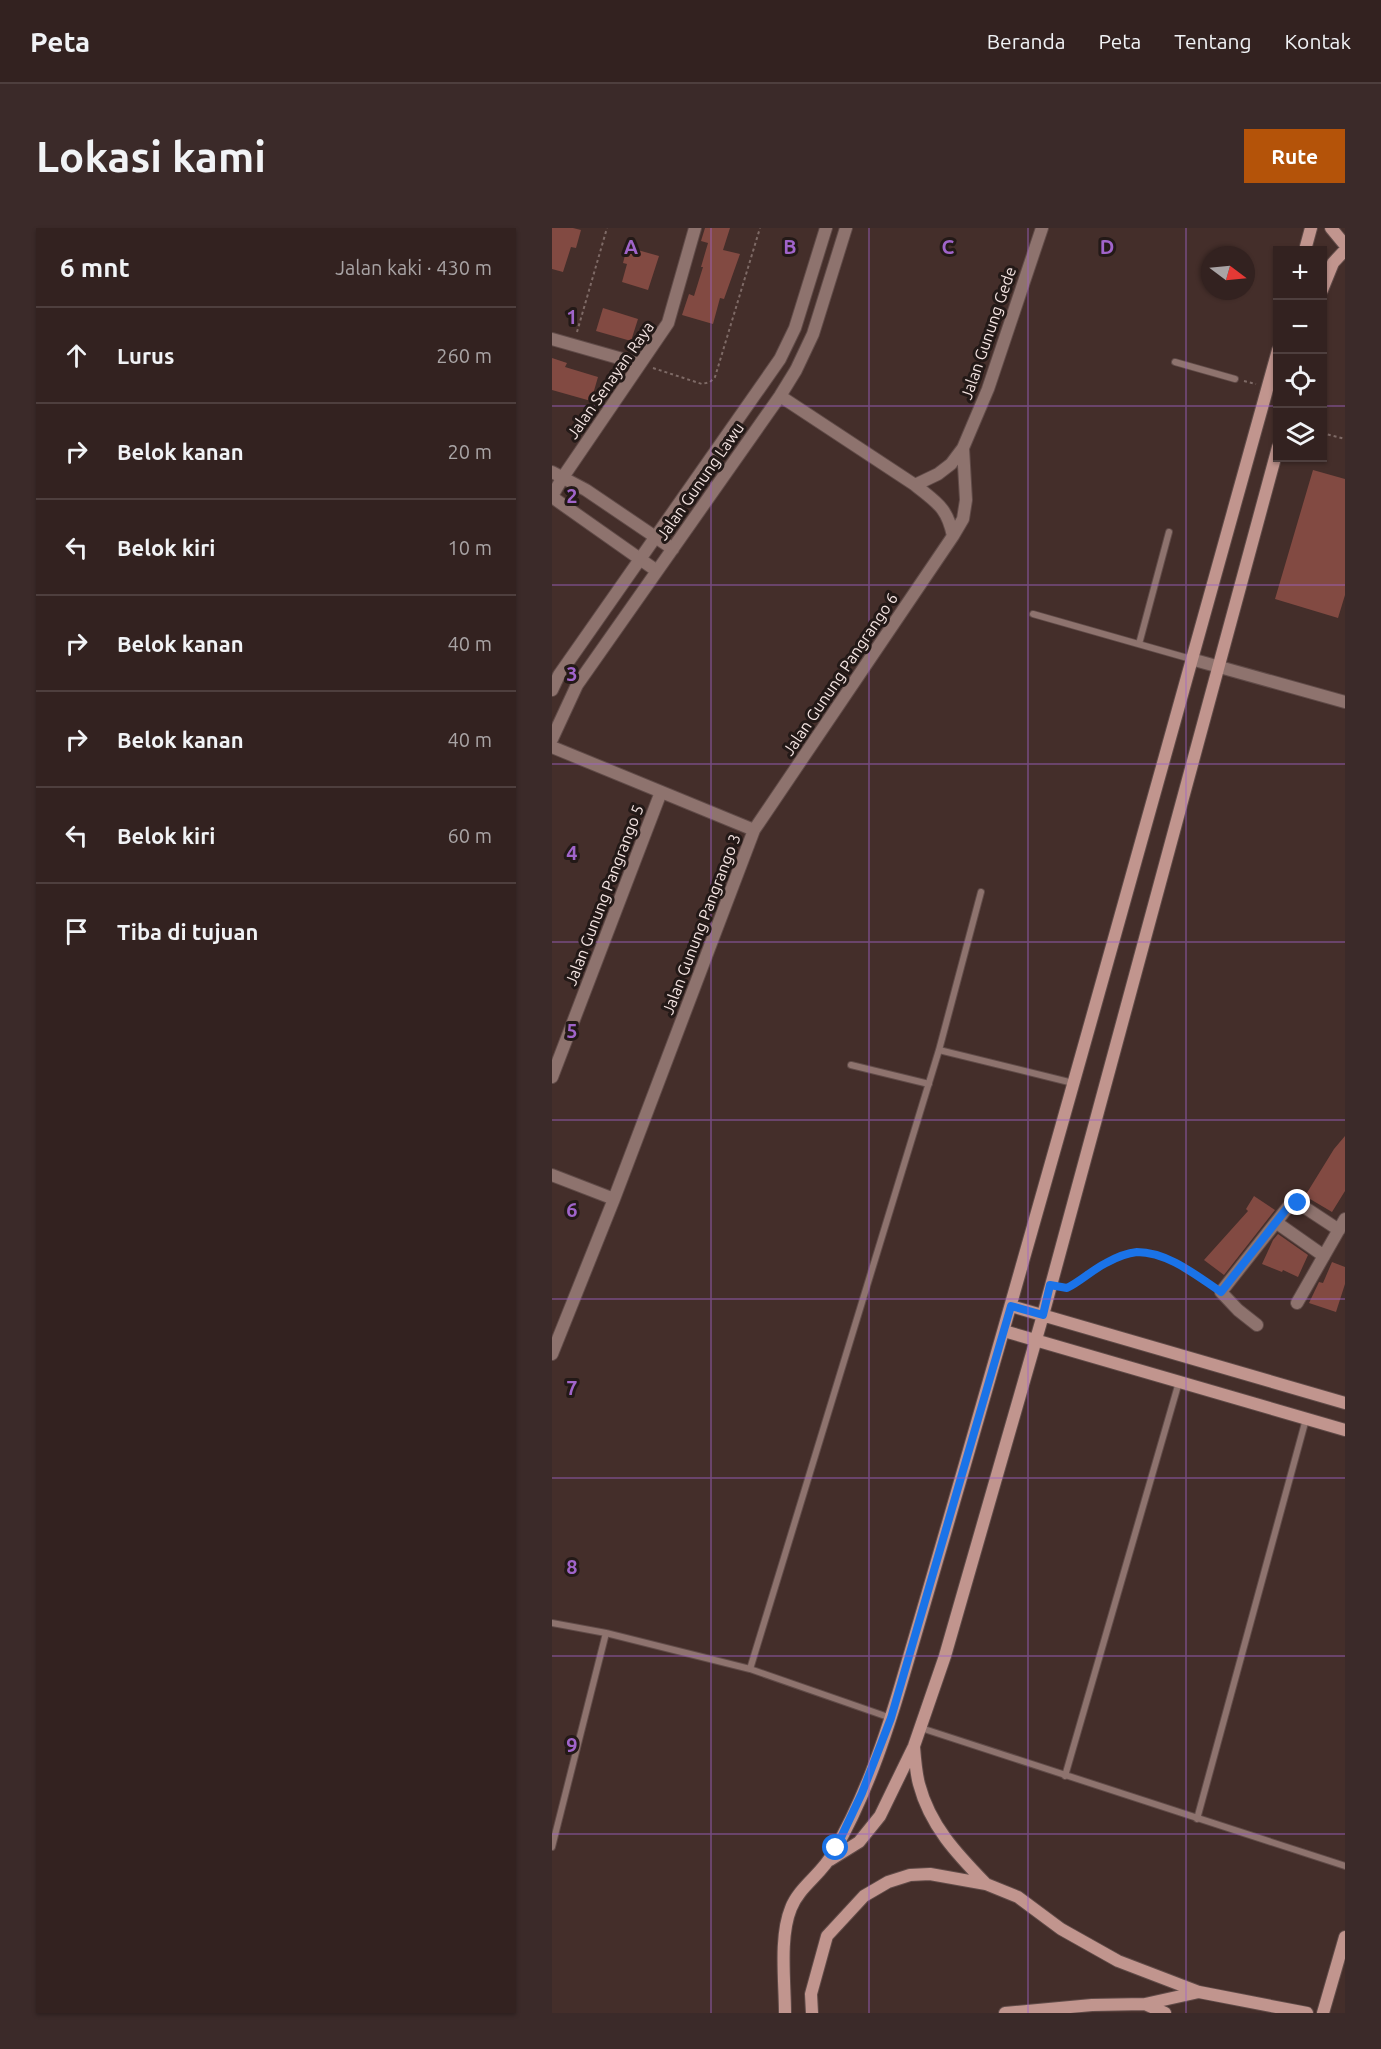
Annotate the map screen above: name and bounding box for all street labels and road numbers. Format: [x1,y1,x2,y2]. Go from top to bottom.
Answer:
street label: Jalan Gunung Gede [957,264,1019,402]
street label: Jalan Senayan Raya [563,318,657,442]
street label: Jalan Gunung Lawu [653,419,747,543]
street label: Jalan Gunung Pangrango 6 [779,589,901,759]
street label: Jalan Gunung Pangrango 5 [561,802,647,988]
street label: Jalan Gunung Pangrango 3 [658,831,744,1017]

